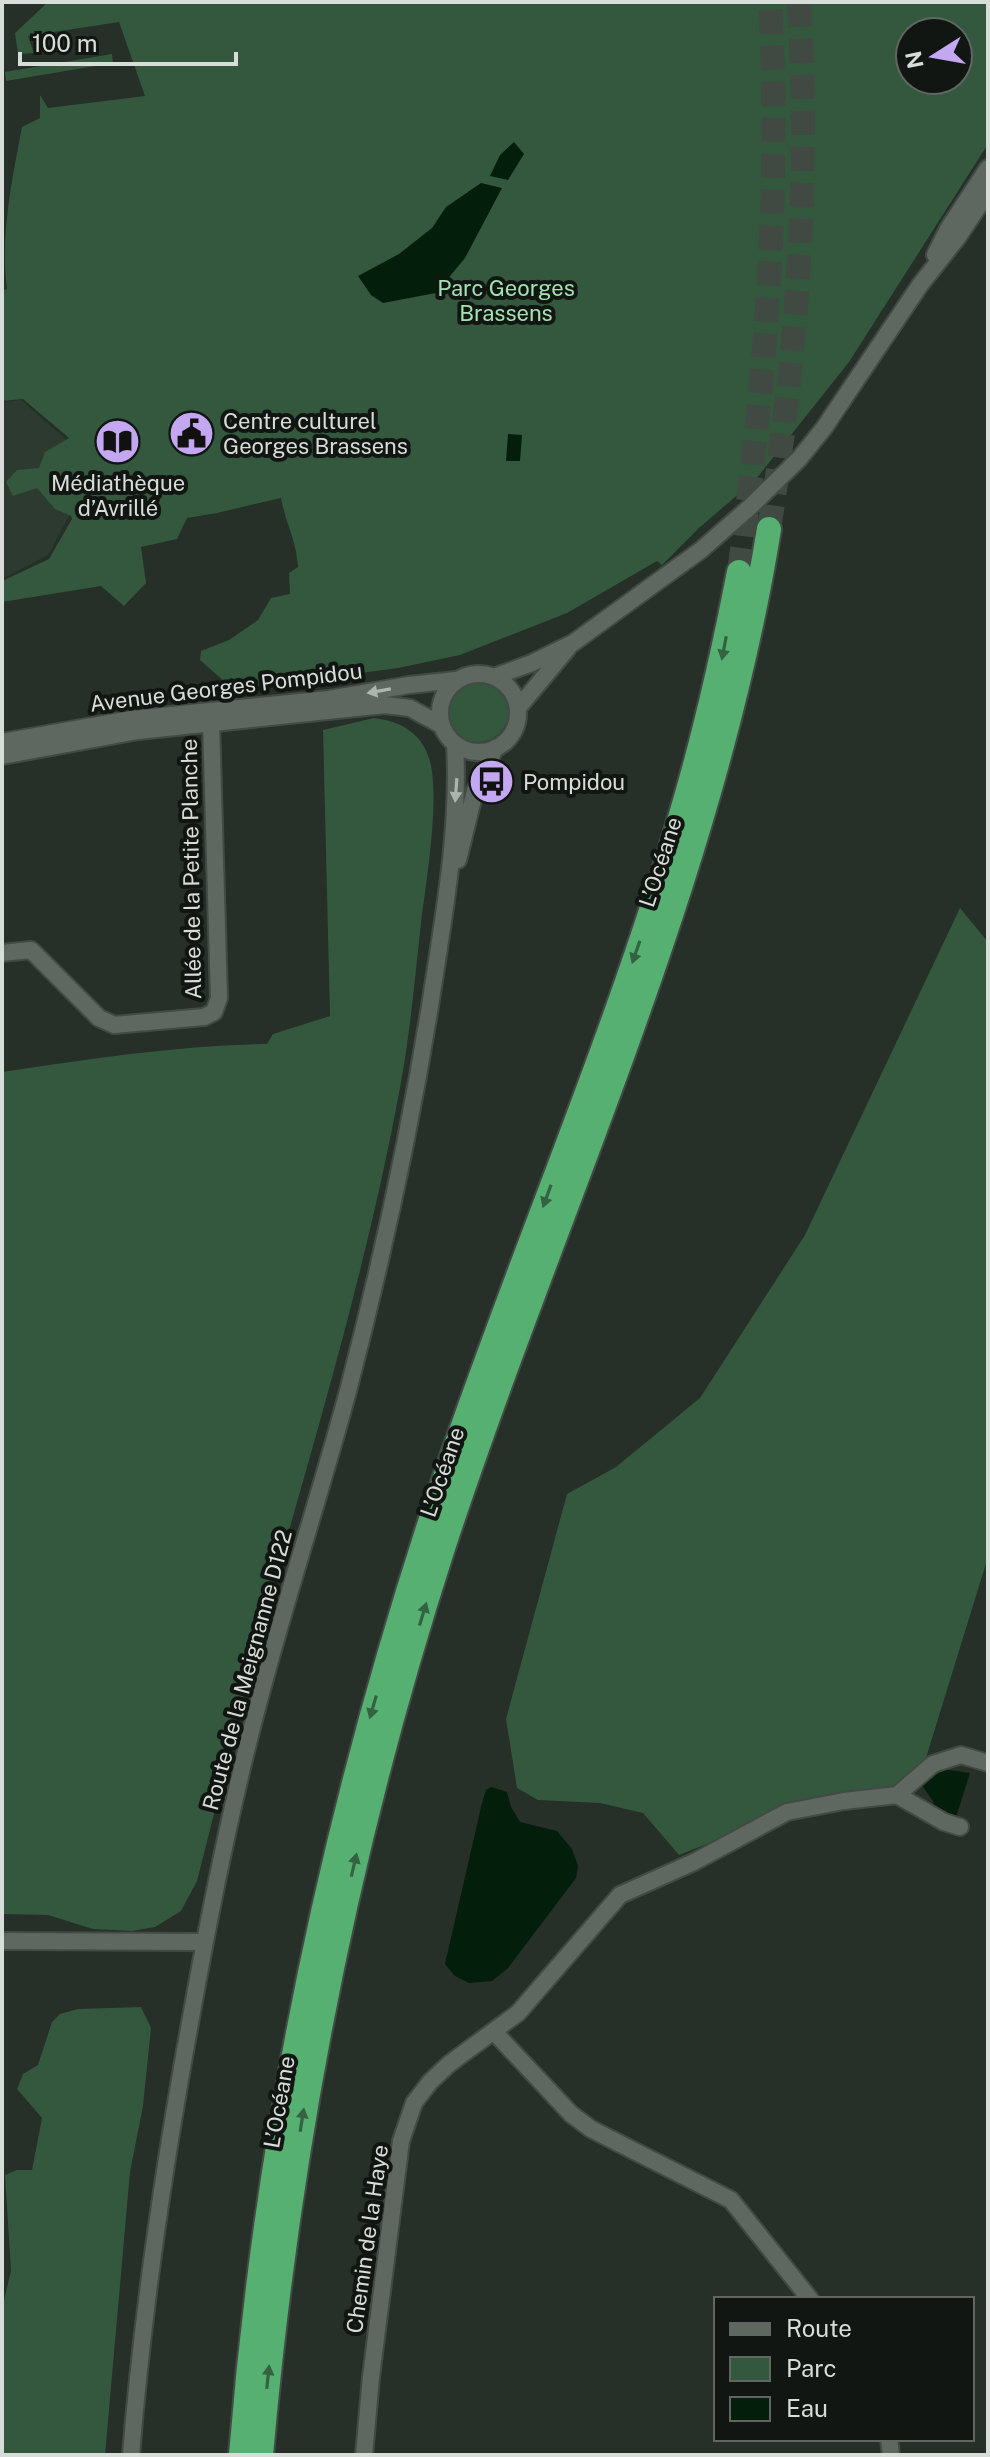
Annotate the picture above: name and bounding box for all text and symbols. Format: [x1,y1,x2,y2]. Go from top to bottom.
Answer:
scale bar [20,16,236,66]
north arrow [894,16,974,96]
text: 100 m [32,29,98,57]
text: N [900,49,929,71]
park label: Parc Georges Brassens [437,275,575,326]
place label: Centre culturel Georges Brassens [223,408,408,459]
public building icon: Centre culturel Georges Brassens [168,410,216,458]
library icon: Médiathèque d’Avrillé [94,418,142,466]
place label: Médiathèque d’Avrillé [51,470,185,521]
one-way arrow [717,636,729,661]
street label: Avenue Georges Pompidou [88,657,364,717]
one-way arrow [366,685,391,697]
street label: Allée de la Petite Planche [176,738,206,1000]
bus stop icon: Pompidou [468,758,516,806]
place label: Pompidou [523,769,625,795]
one-way arrow [449,778,462,803]
street label: L’Océane [633,814,687,910]
one-way arrow [630,940,642,964]
one-way arrow [540,1184,553,1208]
street label: L’Océane [415,1424,469,1520]
street label: Route de la Meignanne D122 [197,1527,297,1813]
one-way arrow [417,1602,429,1626]
one-way arrow [367,1695,379,1720]
one-way arrow [348,1852,361,1877]
street label: L’Océane [258,2054,300,2150]
one-way arrow [297,2107,309,2132]
street label: Chemin de la Haye [341,2143,393,2335]
legend [714,2297,974,2441]
text: Route [786,2314,852,2342]
text: Parc [786,2354,837,2382]
one-way arrow [262,2364,275,2389]
text: Eau [786,2394,828,2422]

